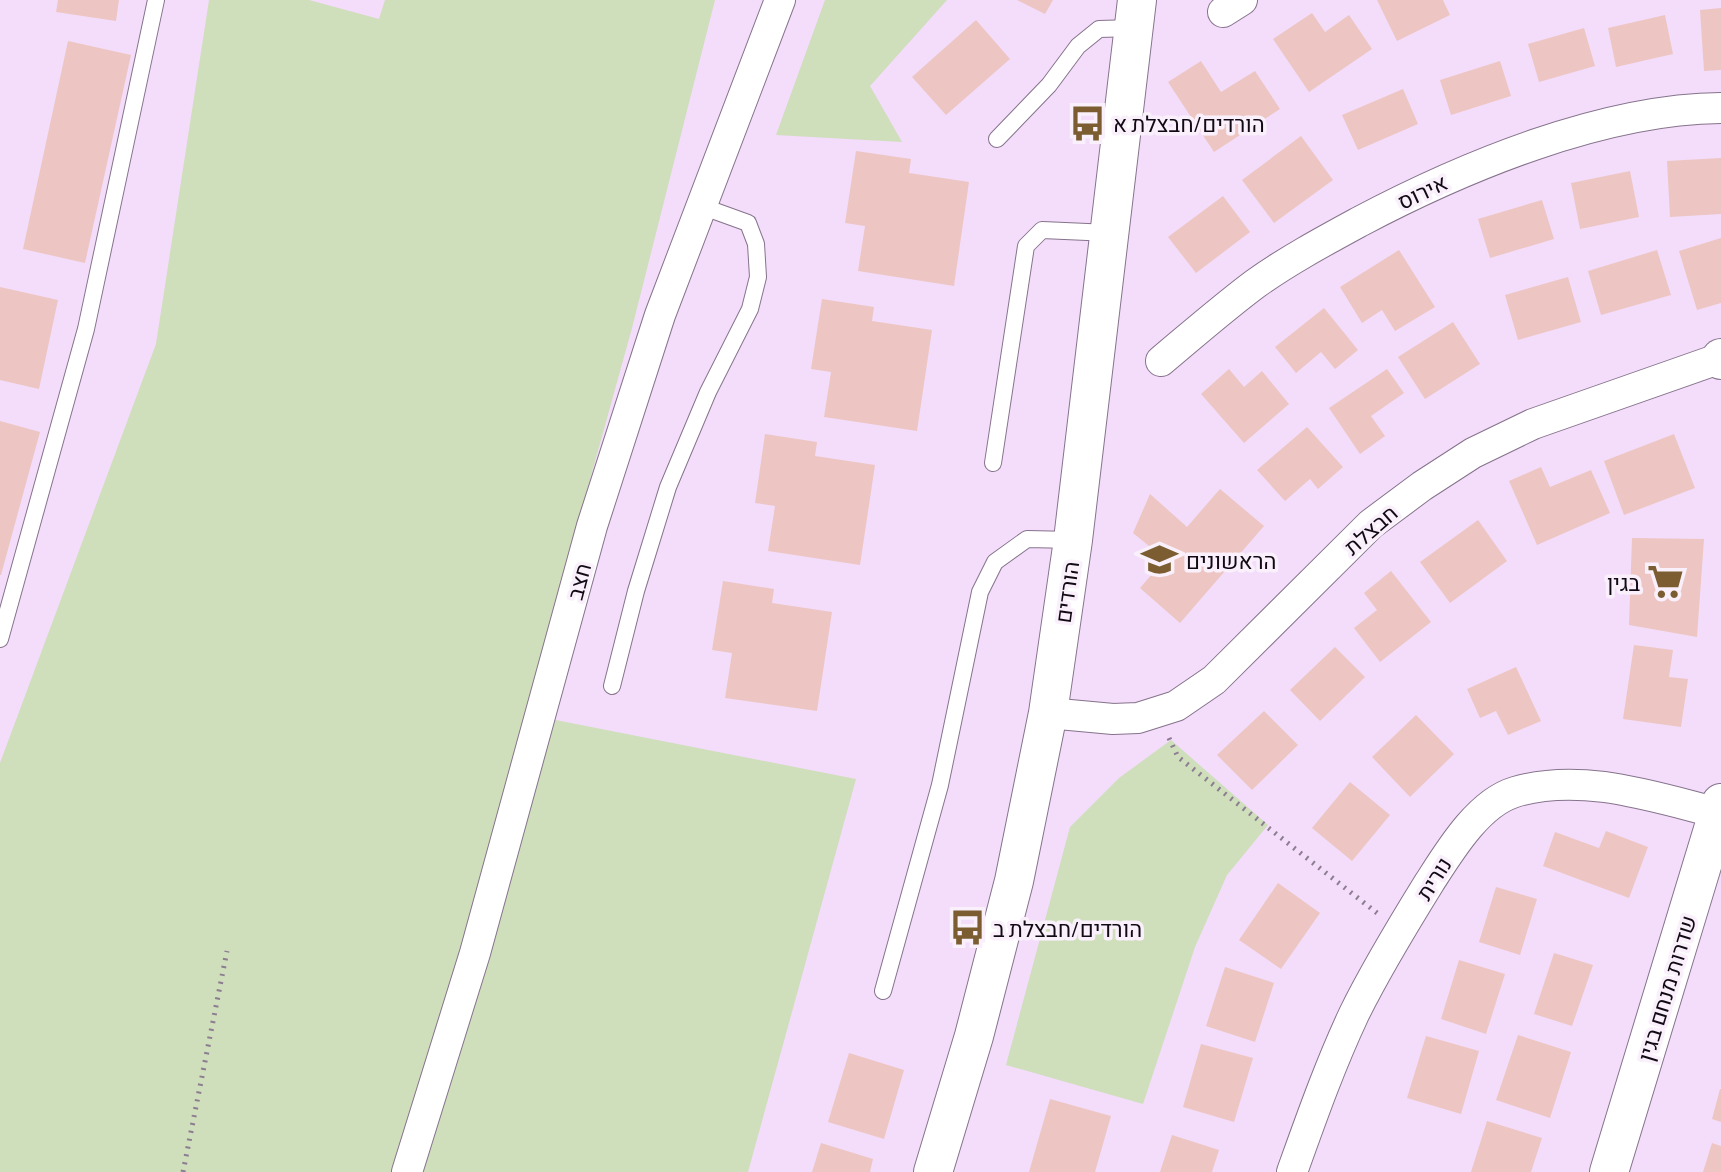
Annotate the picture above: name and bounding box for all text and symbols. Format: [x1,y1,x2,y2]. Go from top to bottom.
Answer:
bus stop icon: הורדים/חבצלת א [1068,104,1106,142]
place label: הורדים/חבצלת א [1113,110,1265,136]
street label: אירוס [1393,168,1451,214]
street label: חבצלת [1338,499,1402,559]
school or university icon: הראשונים [1141,541,1179,579]
place label: הראשונים [1186,547,1276,573]
street label: הורדים [1049,559,1083,625]
street label: חצב [561,560,595,602]
supermarket icon: בגין [1647,563,1685,601]
place label: בגין [1607,569,1640,595]
street label: נורית [1410,852,1456,904]
bus stop icon: הורדים/חבצלת ב [948,909,986,947]
street label: שדרות מנחם בגין [1631,912,1701,1064]
place label: הורדים/חבצלת ב [993,915,1142,941]

